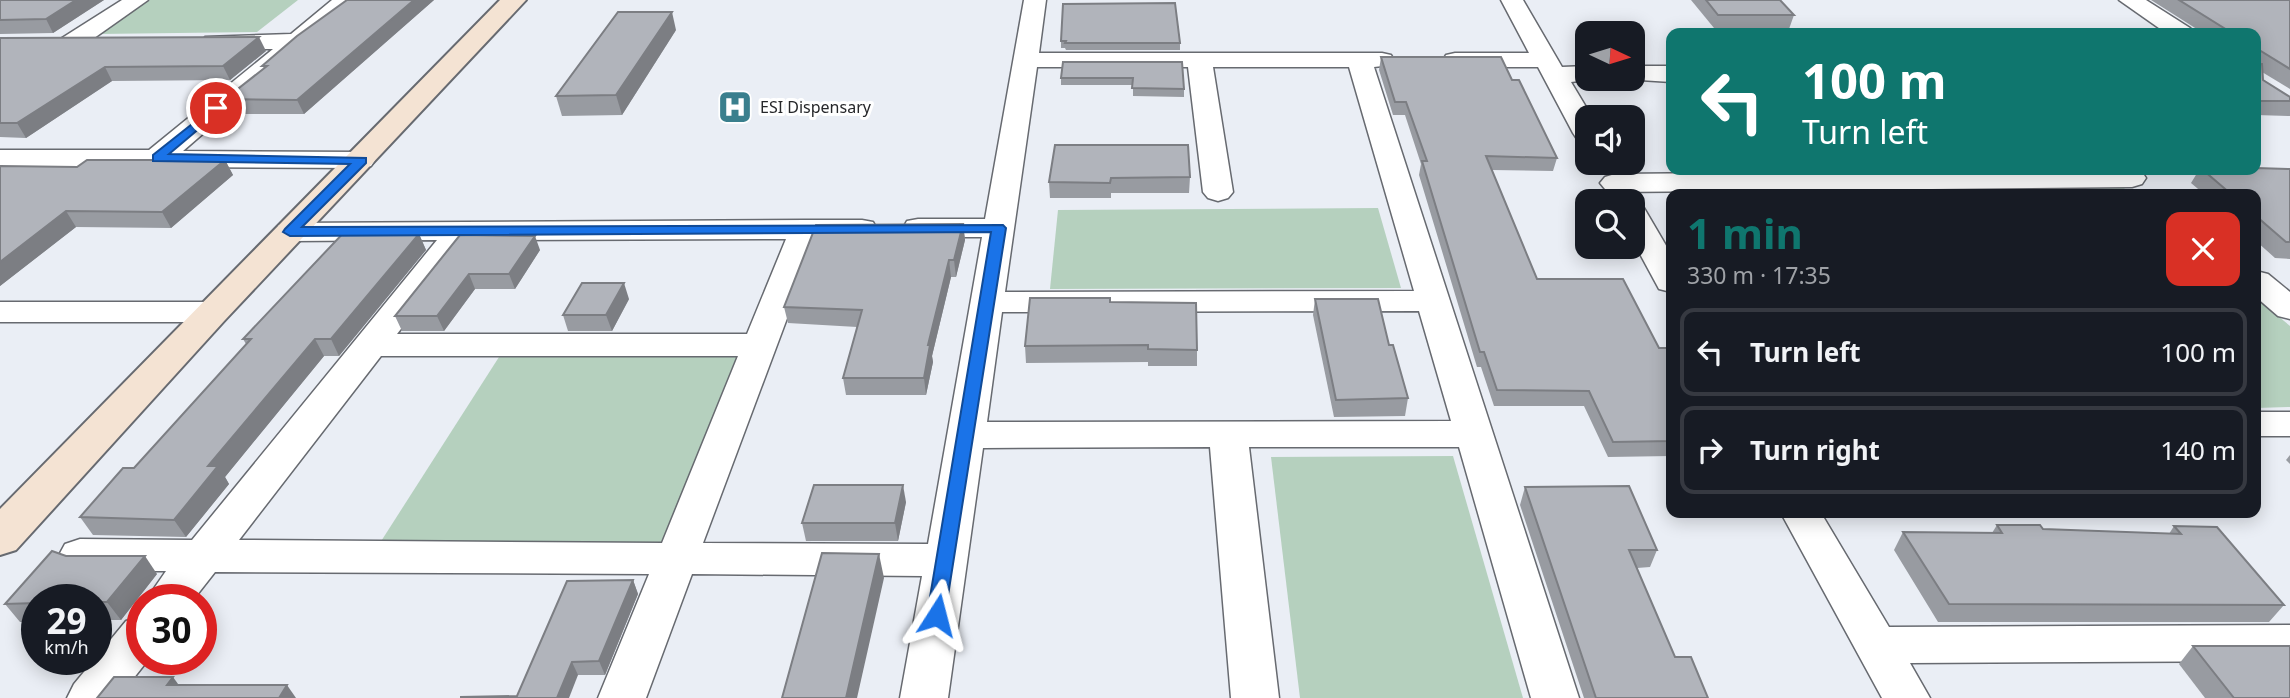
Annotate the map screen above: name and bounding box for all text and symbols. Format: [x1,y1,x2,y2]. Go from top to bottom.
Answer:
north arrow [1575,21,1645,91]
map controls [1575,21,1645,259]
text: 100 m [1802,47,1947,113]
icon: left [1687,56,1778,147]
pin [186,78,246,138]
hospital icon: ESI Dispensary [716,88,754,126]
icon: arrive [197,89,235,127]
place label: ESI Dispensary [760,96,872,118]
button: sound [1575,105,1645,175]
text: Turn left [1802,110,1928,153]
button: search [1575,189,1645,259]
text: 1 min [1687,204,1803,261]
button: close [2166,212,2240,286]
text: 330 m · 17:35 [1687,259,1831,291]
icon: left [1691,333,1729,371]
text: Turn left [1750,334,1861,370]
text: 100 m [2160,334,2236,370]
icon: right [1691,431,1729,469]
text: Turn right [1750,432,1880,468]
text: 140 m [2160,432,2236,468]
position arrow [900,578,974,652]
speed limit sign: 30 [126,584,217,675]
text: 29 [46,597,87,644]
text: km/h [44,635,89,659]

